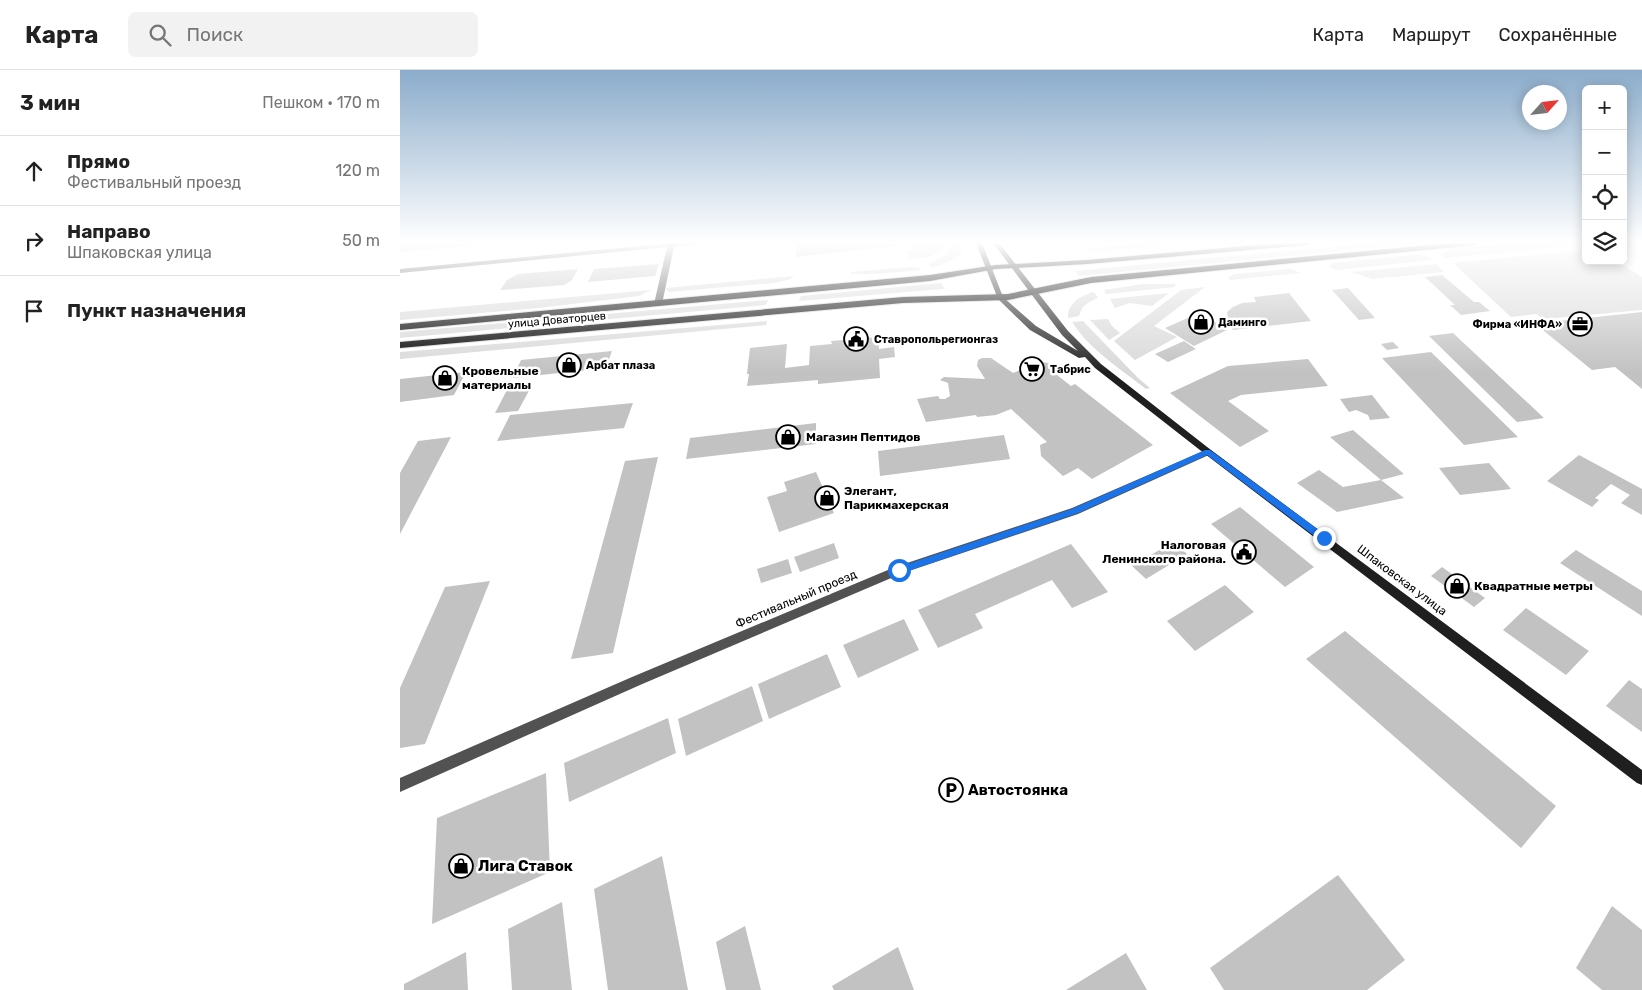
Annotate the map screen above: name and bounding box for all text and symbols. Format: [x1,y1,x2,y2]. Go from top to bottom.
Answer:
search box [128,12,478,57]
text: Карта [25,21,98,49]
icon: search [146,21,174,49]
text: Поиск [186,23,243,46]
text: Карта [1313,24,1364,46]
text: Маршрут [1392,24,1471,46]
text: Сохранённые [1499,24,1617,46]
north arrow [1522,85,1567,130]
map controls [1582,85,1627,265]
button: + [1582,85,1627,130]
text: 3 мин [20,90,80,115]
text: Пешком · 170 m [262,93,380,112]
button: − [1582,130,1627,175]
text: Прямо [67,150,130,173]
icon: ahead [20,157,48,185]
text: 120 m [335,161,380,180]
text: Фестивальный проезд [67,173,241,192]
button: locate [1582,175,1627,220]
text: Направо [67,220,151,243]
button: layers [1582,220,1627,265]
icon: right [20,227,48,255]
text: 50 m [342,231,380,250]
text: Шпаковская улица [67,243,212,262]
icon: arrive [20,297,48,325]
text: Пункт назначения [67,299,246,322]
street label: улица Доваторцев [507,309,607,331]
shop icon: Даминго [1188,309,1214,335]
office icon: Фирма «ИНФА» [1567,311,1593,337]
place label: Даминго [1218,316,1267,329]
place label: Фирма «ИНФА» [1473,318,1562,331]
public building icon: Ставропольрегионгаз [843,326,869,352]
place label: Ставропольрегионгаз [874,333,998,346]
shop icon: Арбат плаза [556,352,582,378]
supermarket icon: Табрис [1019,356,1045,382]
place label: Арбат плаза [586,359,655,372]
place label: Табрис [1050,363,1091,376]
place label: Кровельные материалы [462,364,539,392]
shop icon: Кровельные материалы [432,365,458,391]
shop icon: Магазин Пептидов [775,424,801,450]
place label: Магазин Пептидов [806,430,921,444]
place label: Элегант, Парикмахерская [844,484,949,512]
shop icon: Элегант, Парикмахерская [814,485,840,511]
route end [1313,527,1336,550]
place label: Налоговая Ленинского района. [1102,538,1226,566]
public building icon: Налоговая Ленинского района. [1231,539,1257,565]
street label: Шпаковская улица [1354,542,1450,618]
route start [888,559,911,582]
street label: Фестивальный проезд [733,567,859,631]
shop icon: Квадратные метры [1444,573,1470,599]
place label: Квадратные метры [1474,579,1593,593]
parking icon: Автостоянка [938,777,964,803]
place label: Автостоянка [968,781,1068,799]
shop icon: Лига Ставок [448,853,474,879]
place label: Лига Ставок [478,857,573,875]

